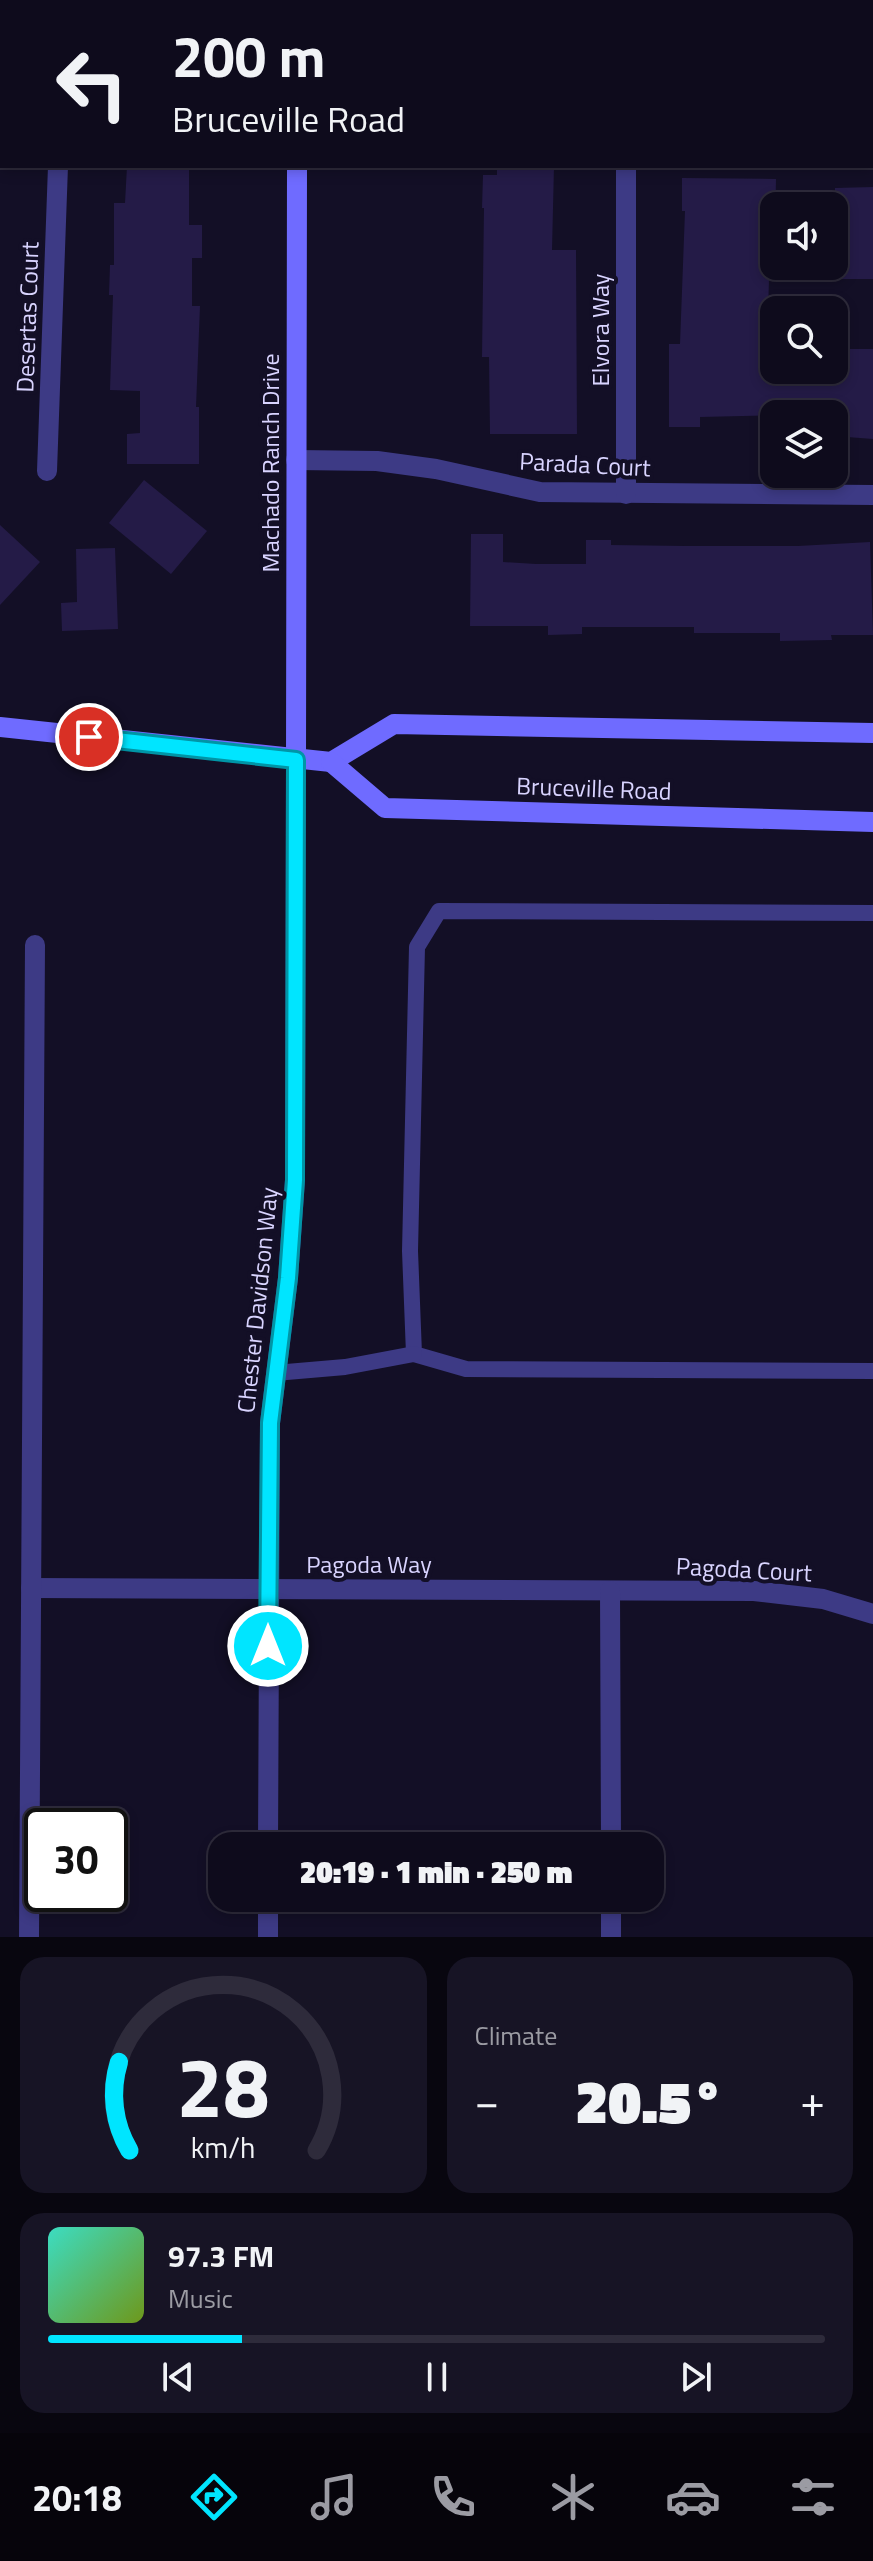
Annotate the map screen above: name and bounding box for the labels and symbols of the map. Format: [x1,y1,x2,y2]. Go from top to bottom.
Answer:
street label: Desertas Court [6,240,48,393]
street label: Elvora Way [582,273,618,386]
street label: Machado Ranch Drive [252,353,288,573]
street label: Parada Court [518,443,652,485]
pin [55,703,123,771]
street label: Bruceville Road [516,767,672,809]
street label: Chester Davidson Way [227,1185,287,1415]
street label: Pagoda Way [306,1546,432,1582]
street label: Pagoda Court [675,1547,813,1591]
position arrow [226,1604,310,1688]
speed limit sign: 30 [24,1808,128,1912]

